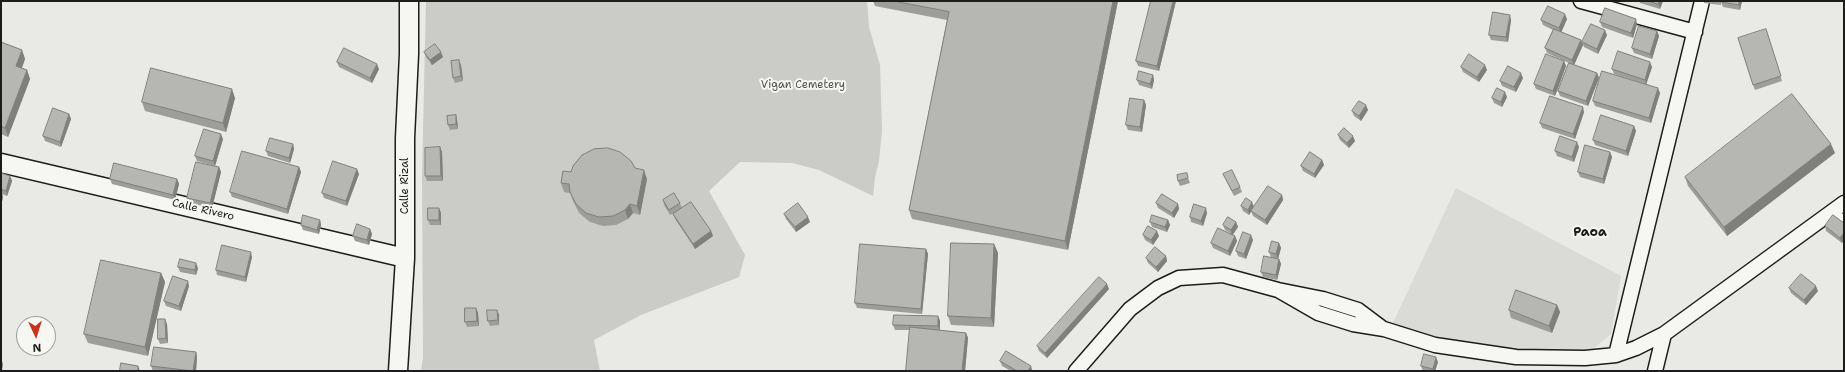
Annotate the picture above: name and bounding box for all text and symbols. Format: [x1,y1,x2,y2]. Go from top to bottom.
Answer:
park label: Vigan Cemetery [761,78,845,92]
street label: Calle Rizal [398,158,412,214]
street label: Calle Rivero [171,196,235,224]
district label: Paoa [1573,225,1607,241]
north arrow [16,316,56,356]
text: N [32,340,42,355]

